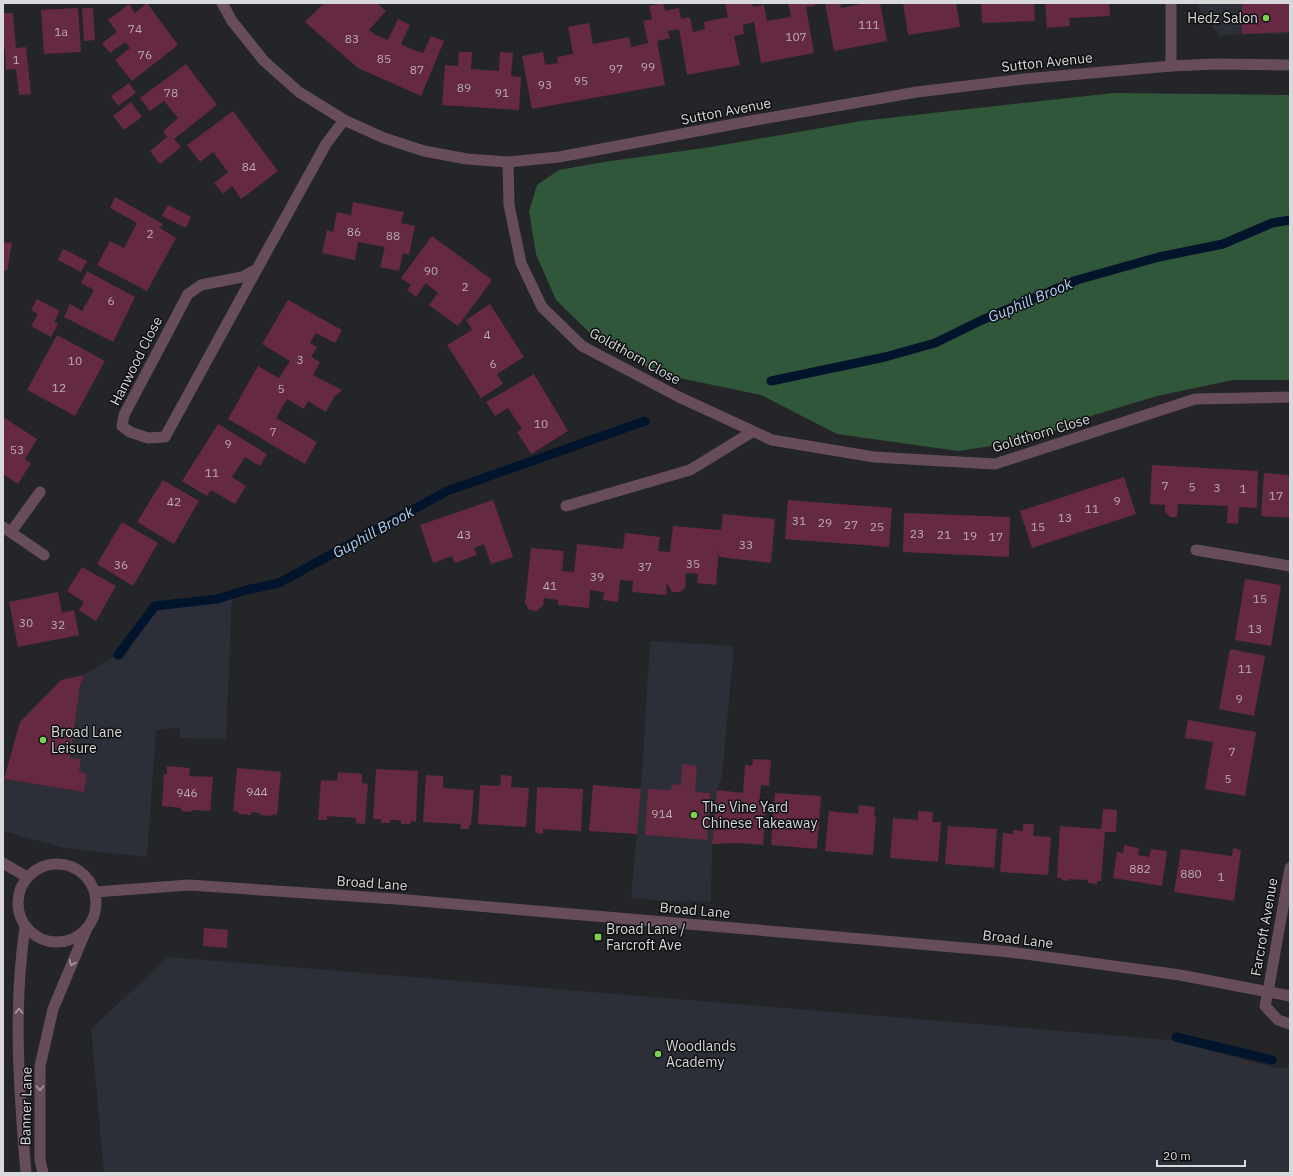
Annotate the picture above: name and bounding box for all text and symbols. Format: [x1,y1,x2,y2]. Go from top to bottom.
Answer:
place label: Hedz Salon [1187,9,1258,27]
marker: Hedz Salon [1261,13,1271,23]
house number: 111 [858,17,880,32]
house number: 74 [128,21,142,36]
house number: 1a [54,24,68,39]
house number: 107 [785,29,807,44]
house number: 83 [345,31,359,46]
house number: 76 [138,47,152,62]
street label: Sutton Avenue [1001,48,1094,76]
house number: 85 [377,51,391,66]
house number: 1 [12,52,20,67]
house number: 99 [641,59,655,74]
house number: 97 [609,61,623,76]
house number: 87 [410,62,424,77]
house number: 95 [574,73,588,88]
house number: 93 [538,77,552,92]
house number: 89 [457,80,471,95]
house number: 78 [164,85,178,100]
house number: 91 [495,85,509,100]
street label: Sutton Avenue [679,93,773,129]
house number: 84 [242,159,256,174]
house number: 86 [347,224,361,239]
house number: 2 [146,226,154,241]
house number: 88 [386,228,400,243]
house number: 90 [424,263,438,278]
water label: Guphill Brook [985,274,1075,326]
house number: 2 [461,279,469,294]
house number: 6 [107,293,115,308]
street label: Hanwood Close [106,313,166,409]
street label: Goldthorn Close [586,324,684,389]
house number: 4 [483,327,491,342]
house number: 3 [296,352,304,367]
house number: 10 [68,353,82,368]
house number: 6 [489,356,497,371]
house number: 12 [52,380,66,395]
house number: 5 [277,381,285,396]
street label: Goldthorn Close [990,409,1092,456]
house number: 10 [534,416,548,431]
house number: 7 [269,424,277,439]
house number: 9 [224,436,232,451]
house number: 53 [10,442,24,457]
house number: 11 [205,465,219,480]
house number: 7 [1161,478,1169,493]
house number: 5 [1188,479,1196,494]
house number: 3 [1213,480,1221,495]
house number: 1 [1239,481,1247,496]
house number: 17 [1269,488,1283,503]
house number: 9 [1113,493,1121,508]
house number: 42 [167,494,181,509]
house number: 11 [1085,501,1099,516]
water label: Guphill Brook [329,502,417,562]
house number: 13 [1058,510,1072,525]
house number: 31 [792,513,806,528]
house number: 29 [818,515,832,530]
house number: 27 [844,517,858,532]
house number: 25 [870,519,884,534]
house number: 15 [1031,519,1045,534]
house number: 23 [910,526,924,541]
house number: 43 [457,527,471,542]
house number: 21 [937,527,951,542]
house number: 19 [963,528,977,543]
house number: 17 [989,529,1003,544]
house number: 33 [739,537,753,552]
house number: 35 [686,556,700,571]
house number: 36 [114,557,128,572]
house number: 37 [638,559,652,574]
house number: 39 [590,569,604,584]
house number: 41 [543,578,557,593]
house number: 15 [1253,591,1267,606]
house number: 30 [19,615,33,630]
house number: 32 [51,617,65,632]
house number: 13 [1248,621,1262,636]
house number: 11 [1238,661,1252,676]
house number: 9 [1235,691,1243,706]
place label: Broad Lane Leisure [51,723,122,757]
marker: Broad Lane Leisure [38,735,48,745]
house number: 7 [1228,744,1236,759]
house number: 5 [1224,771,1232,786]
house number: 944 [246,784,268,799]
house number: 946 [176,785,198,800]
place label: The Vine Yard Chinese Takeaway [702,798,817,832]
house number: 914 [651,806,673,821]
marker: The Vine Yard Chinese Takeaway [689,810,699,820]
house number: 882 [1129,861,1151,876]
house number: 880 [1180,866,1202,881]
house number: 1 [1217,869,1225,884]
street label: Broad Lane [336,872,408,894]
street label: Farcroft Avenue [1247,876,1282,977]
street label: Broad Lane [659,898,731,922]
place label: Broad Lane / Farcroft Ave [606,920,686,954]
street label: Broad Lane [982,926,1055,952]
marker: Broad Lane / Farcroft Ave [593,932,603,942]
one-way arrow [69,960,77,967]
one-way arrow [15,1008,23,1014]
place label: Woodlands Academy [666,1037,736,1071]
marker: Woodlands Academy [653,1049,663,1059]
street label: Banner Lane [16,1066,36,1146]
one-way arrow [36,1085,44,1091]
scale bar [1157,1142,1245,1168]
text: 20 m [1163,1148,1191,1163]

